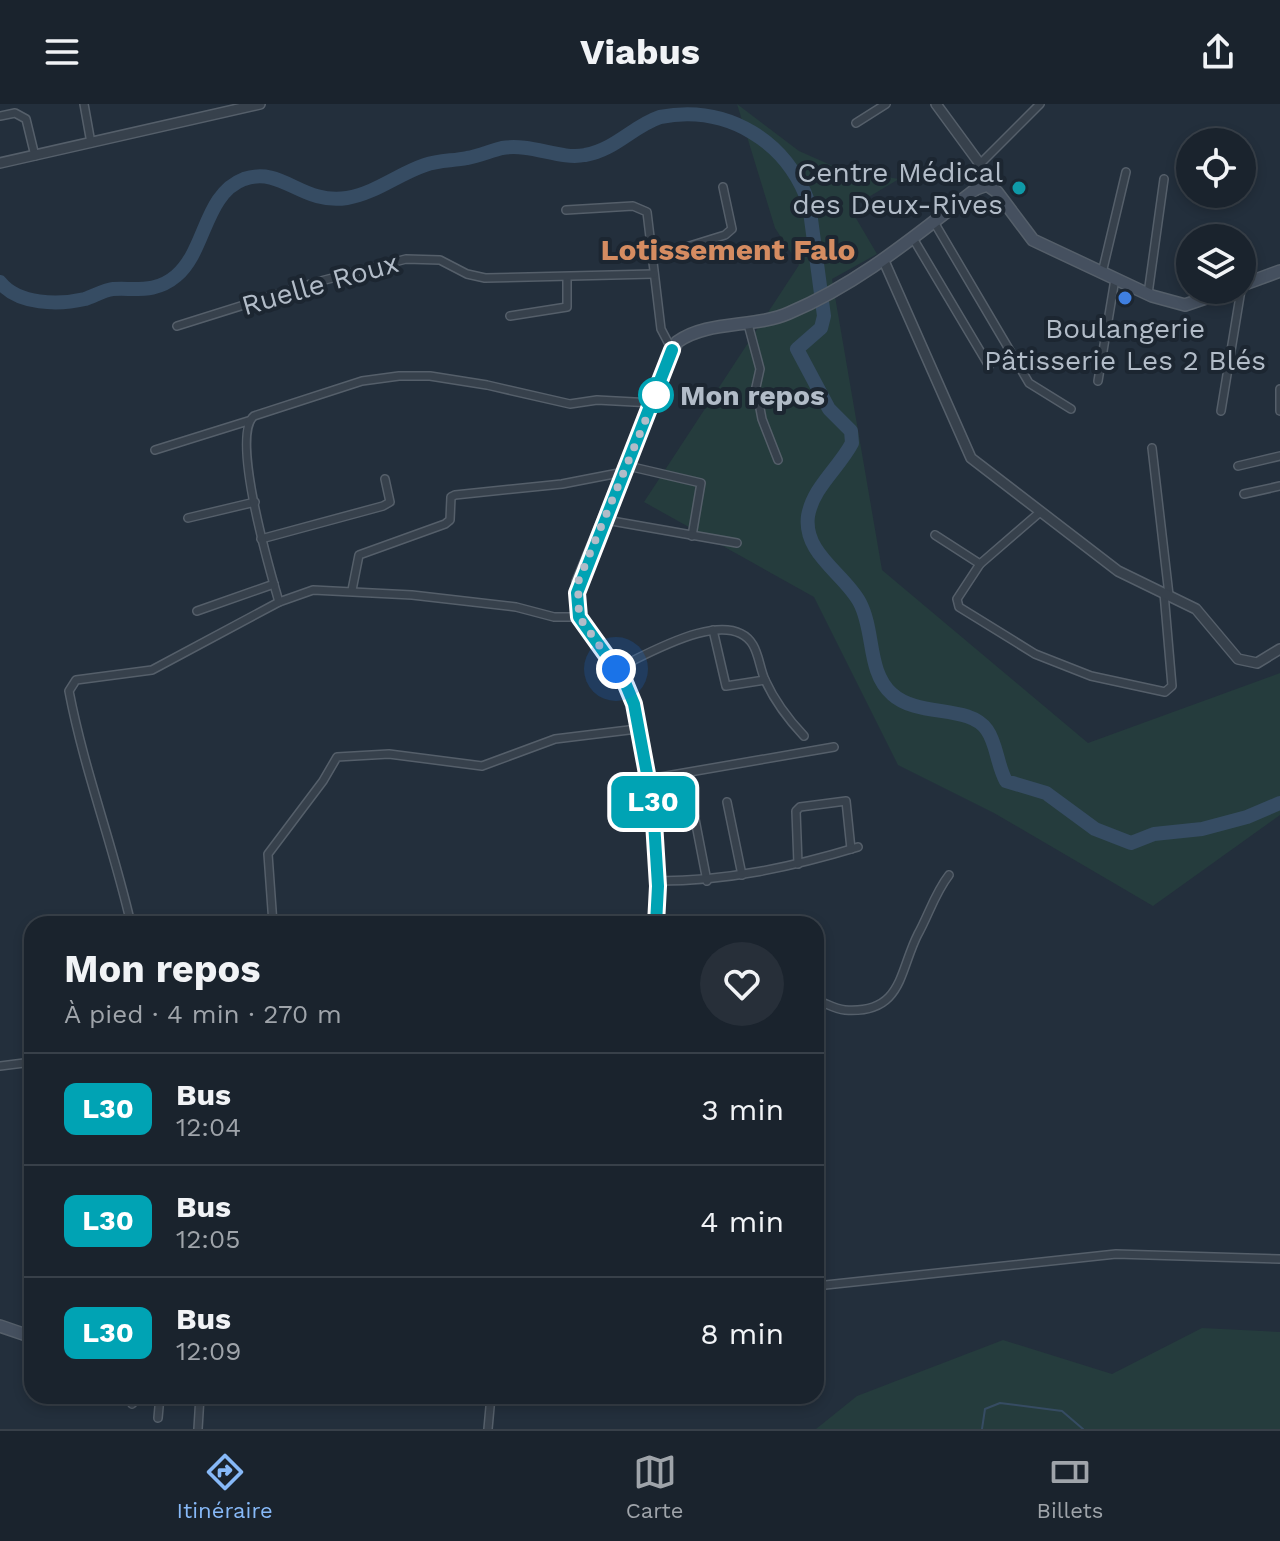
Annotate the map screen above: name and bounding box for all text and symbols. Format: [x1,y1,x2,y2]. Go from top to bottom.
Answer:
icon: menu [40,30,84,74]
icon: share [1196,30,1240,74]
text: Viabus [580,31,700,73]
map controls [1176,128,1256,304]
button: locate [1176,128,1256,208]
place label: Centre Médical des Deux-Rives [792,156,1003,221]
marker: Centre Médical des Deux-Rives [1010,179,1028,197]
button: layers [1176,224,1256,304]
district label: Lotissement Falo [601,232,855,267]
street label: Ruelle Roux [238,246,402,322]
marker: Boulangerie Pâtisserie Les 2 Blés [1116,289,1134,307]
place label: Boulangerie Pâtisserie Les 2 Blés [984,312,1266,377]
marker: Mon repos [639,378,673,412]
place label: Mon repos [680,379,825,412]
your location [596,649,636,689]
line badge: L30 [607,776,699,828]
text: L30 [627,785,679,818]
button: heart [700,942,784,1026]
text: Mon repos [64,947,261,991]
text: À pied · 4 min · 270 m [64,999,342,1029]
text: Bus [176,1077,231,1112]
text: L30 [82,1092,134,1125]
text: 3 min [701,1092,784,1127]
text: 12:04 [176,1112,241,1142]
text: Bus [176,1189,231,1224]
text: L30 [82,1204,134,1237]
text: 4 min [700,1204,784,1239]
text: 12:05 [176,1224,240,1254]
text: Bus [176,1301,231,1336]
text: L30 [82,1316,134,1349]
text: 8 min [700,1316,784,1351]
text: 12:09 [176,1336,241,1366]
tab: Itinéraire [177,1450,273,1523]
tab: Carte [626,1450,684,1523]
tab: Billets [1037,1450,1103,1523]

